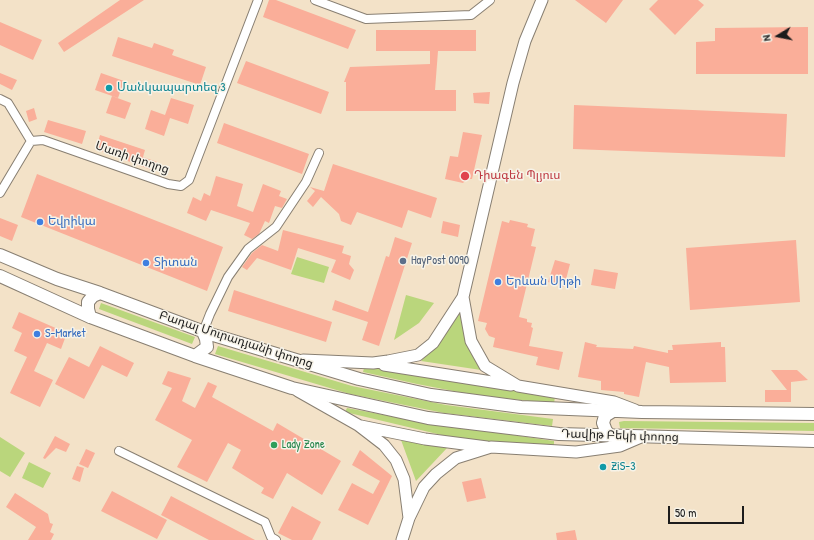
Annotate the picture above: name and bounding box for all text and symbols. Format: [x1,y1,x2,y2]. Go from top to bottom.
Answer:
north arrow [758,16,798,56]
text: N [759,34,774,42]
place label: Մանկապարտեզ 3 [117,81,226,95]
marker: Մանկապարտեզ 3 [104,83,114,93]
street label: Մառի փողոց [93,139,171,177]
place label: Դիագեն Պլյուս [474,169,560,183]
marker: Դիագեն Պլյուս [459,170,471,182]
place label: Եվրիկա [48,215,96,229]
marker: Եվրիկա [35,217,45,227]
place label: HayPost 0090 [411,254,469,268]
place label: Տիտան [154,256,197,270]
marker: HayPost 0090 [398,256,408,266]
marker: Տիտան [141,258,151,268]
place label: Երևան Սիթի [506,275,581,289]
marker: Երևան Սիթի [493,277,503,287]
street label: Բադալ Մուրադյանի փողոց [157,308,315,372]
place label: S-Market [45,327,86,341]
marker: S-Market [32,329,42,339]
street label: Դավիթ Բեկի փողոց [561,427,679,445]
place label: Lady Zone [282,438,325,452]
marker: Lady Zone [269,440,279,450]
place label: ZiS-3 [611,460,636,474]
marker: ZiS-3 [598,462,608,472]
scale bar [670,498,746,524]
text: 50 m [675,504,696,521]

